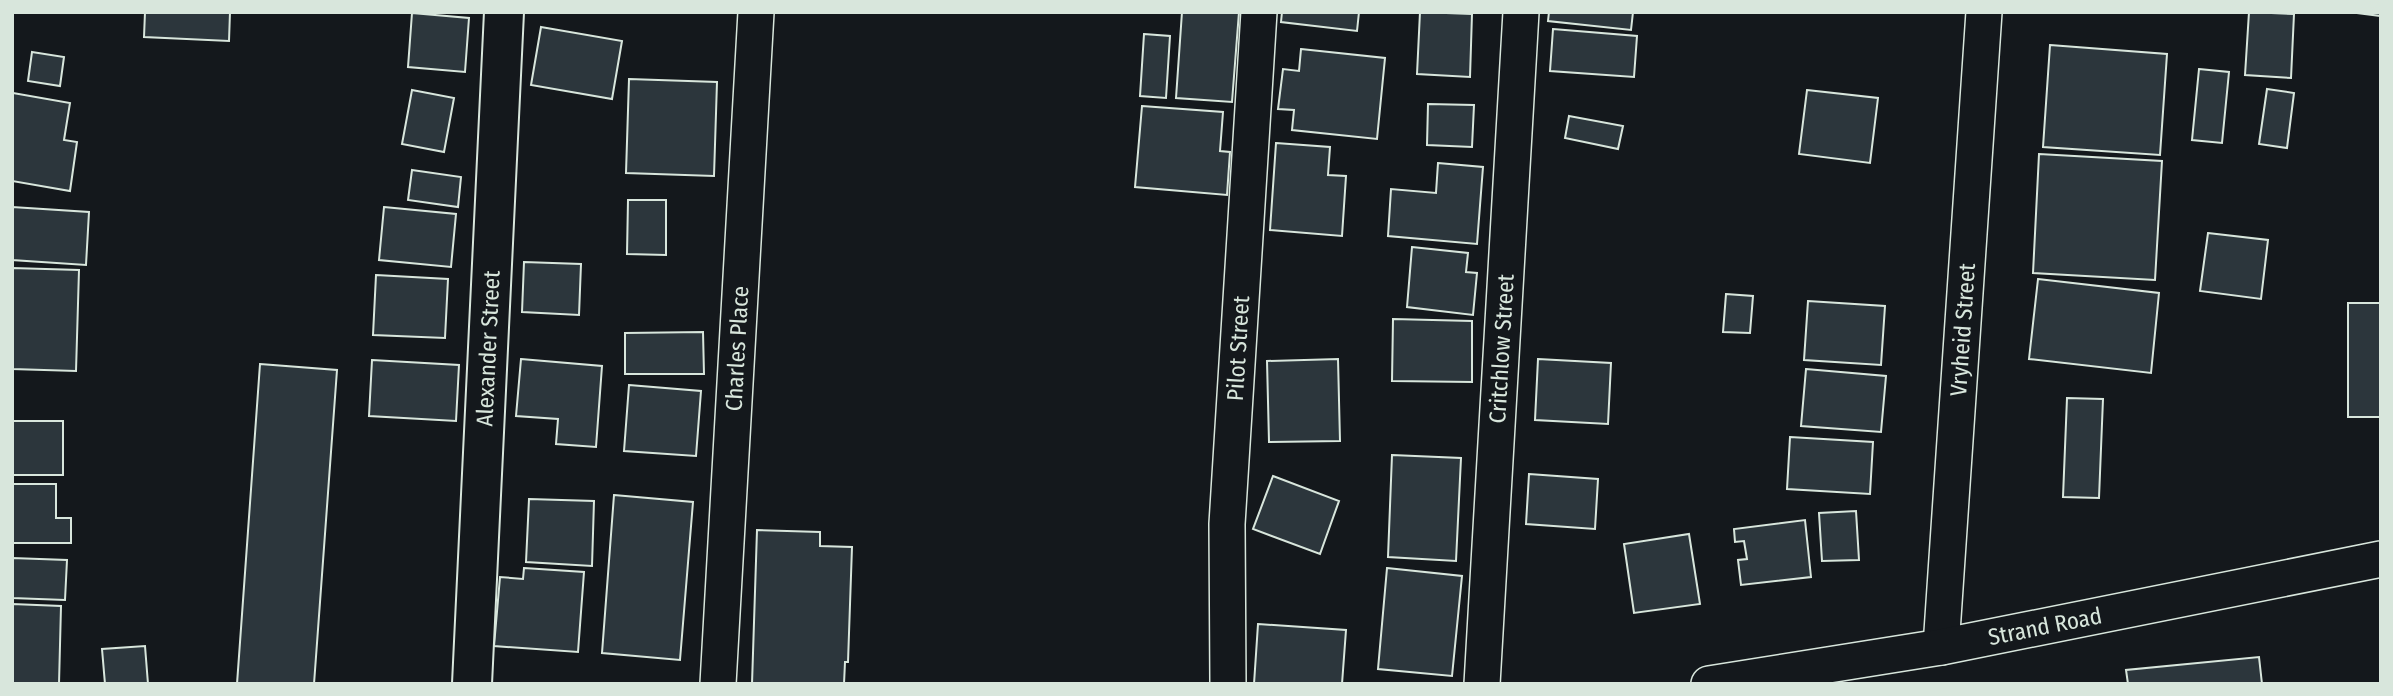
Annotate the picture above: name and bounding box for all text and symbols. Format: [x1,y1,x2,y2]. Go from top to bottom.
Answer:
street label: Vryheid Street [1944,262,1981,397]
street label: Alexander Street [470,269,506,427]
street label: Critchlow Street [1483,273,1520,424]
street label: Charles Place [719,285,754,412]
street label: Pilot Street [1221,294,1255,402]
street label: Strand Road [1986,601,2104,651]

